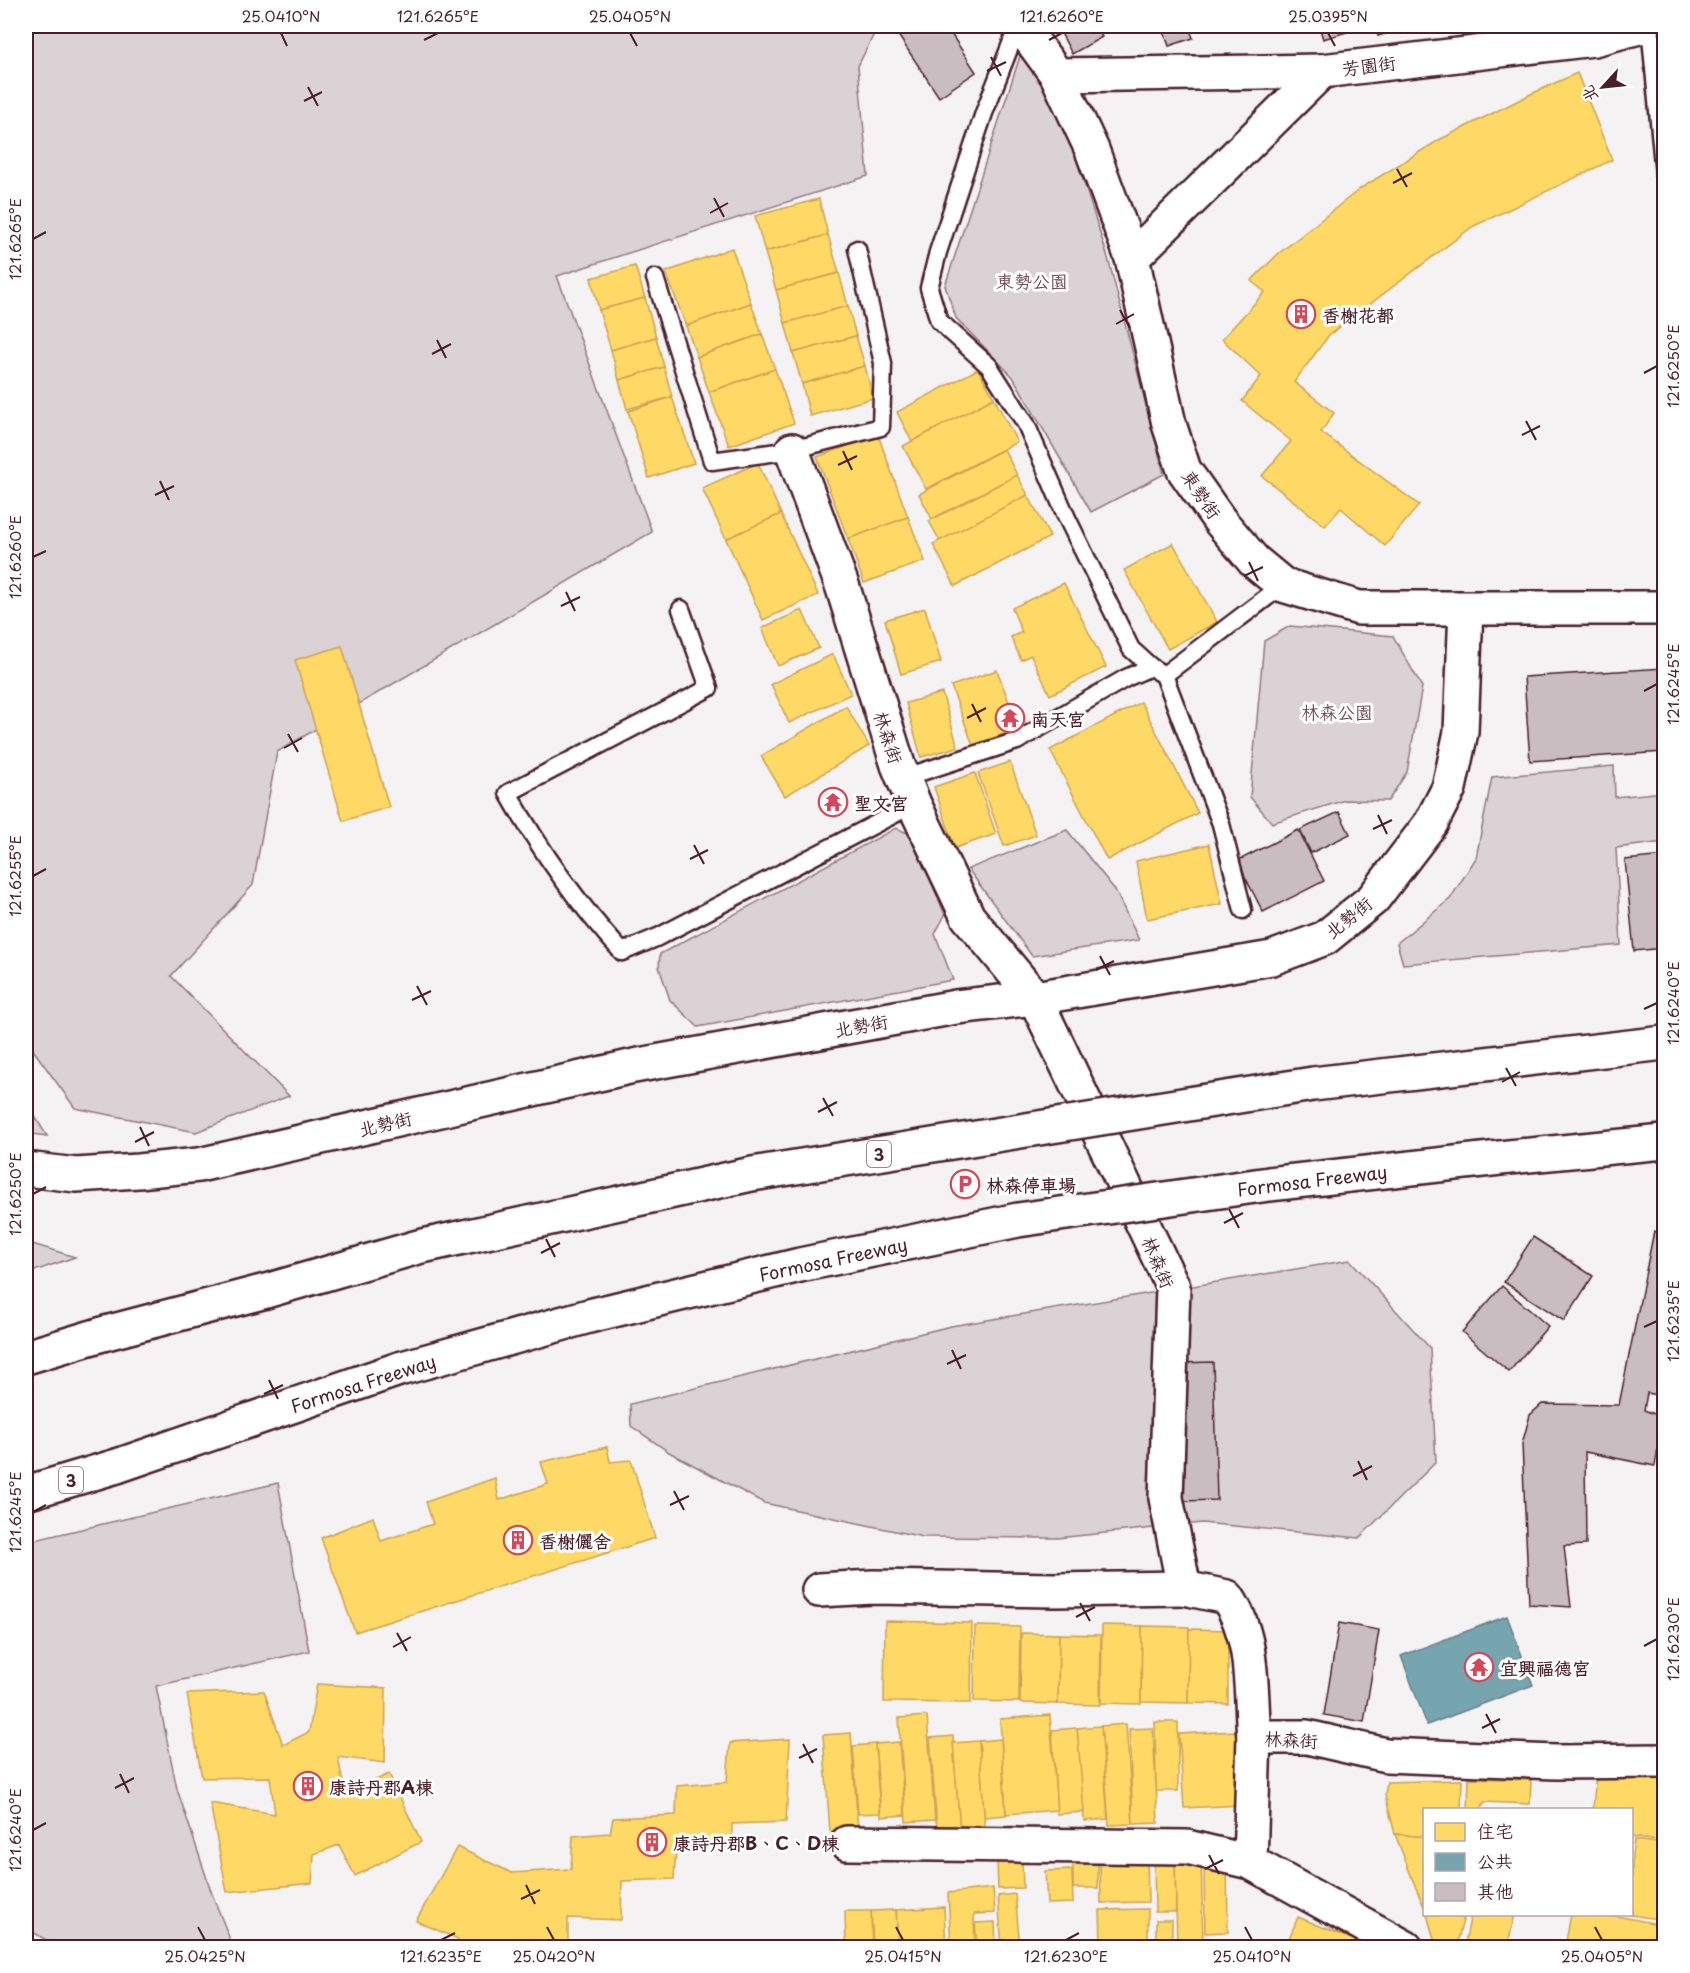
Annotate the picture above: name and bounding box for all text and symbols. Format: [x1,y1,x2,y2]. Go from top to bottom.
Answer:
text: 25.0410°N [241,4,321,27]
text: 121.6265°E [397,4,479,27]
text: 25.0405°N [589,4,671,27]
text: 121.6260°E [1020,4,1104,27]
text: 25.0395°N [1288,4,1368,27]
street label: 芳園街 [1341,48,1397,82]
north arrow [1573,57,1633,117]
text: 北 [1574,82,1603,107]
text: 121.6265°E [3,198,26,280]
park label: 東勢公園 [996,267,1068,294]
building icon: 香榭花都 [1285,298,1317,330]
place label: 香榭花都 [1322,301,1394,328]
text: 121.6250°E [1661,324,1684,408]
street label: 東勢街 [1176,464,1228,524]
text: 121.6260°E [3,515,26,599]
text: 121.6245°E [1661,643,1684,725]
park label: 林森公園 [1301,698,1373,725]
temple icon: 南天宮 [994,702,1026,734]
place label: 南天宮 [1031,705,1085,732]
street label: 林森街 [868,707,910,767]
temple icon: 聖文宮 [817,786,849,818]
place label: 聖文宮 [854,789,908,816]
text: 121.6255°E [3,835,26,917]
street label: 北勢街 [1319,890,1377,944]
text: 121.6240°E [1661,961,1684,1045]
street label: 北勢街 [832,1007,890,1043]
street label: 北勢街 [356,1104,414,1142]
road number: 3 [867,1141,891,1167]
text: 121.6250°E [3,1152,26,1236]
street label: Formosa Freeway [1235,1157,1389,1203]
parking icon: 林森停車場 [949,1168,981,1200]
place label: 林森停車場 [986,1171,1076,1198]
street label: Formosa Freeway [756,1230,910,1288]
street label: 林森街 [1136,1232,1182,1292]
text: 121.6235°E [1661,1280,1684,1362]
street label: Formosa Freeway [287,1347,439,1419]
road number: 3 [59,1467,83,1493]
text: 121.6245°E [3,1471,26,1553]
building icon: 香榭儷舍 [502,1524,534,1556]
place label: 香榭儷舍 [539,1527,611,1554]
text: 121.6230°E [1661,1597,1684,1681]
temple icon: 宜興福德宮 [1463,1651,1495,1683]
place label: 宜興福德宮 [1500,1654,1590,1681]
street label: 林森街 [1263,1724,1319,1754]
building icon: 康詩丹郡A棟 [292,1770,324,1802]
place label: 康詩丹郡A棟 [329,1773,434,1800]
text: 121.6240°E [3,1788,26,1872]
legend [1423,1808,1633,1916]
text: 住宅 [1477,1817,1513,1844]
building icon: 康詩丹郡B、C、D棟 [636,1826,668,1858]
place label: 康詩丹郡B、C、D棟 [673,1829,840,1856]
text: 公共 [1477,1847,1513,1874]
text: 其他 [1477,1877,1513,1904]
text: 25.0425°N [164,1944,246,1967]
text: 121.6235°E [400,1944,482,1967]
text: 25.0420°N [512,1944,596,1967]
text: 25.0415°N [864,1944,942,1967]
text: 121.6230°E [1024,1944,1108,1967]
text: 25.0410°N [1212,1944,1292,1967]
text: 25.0405°N [1561,1944,1643,1967]

